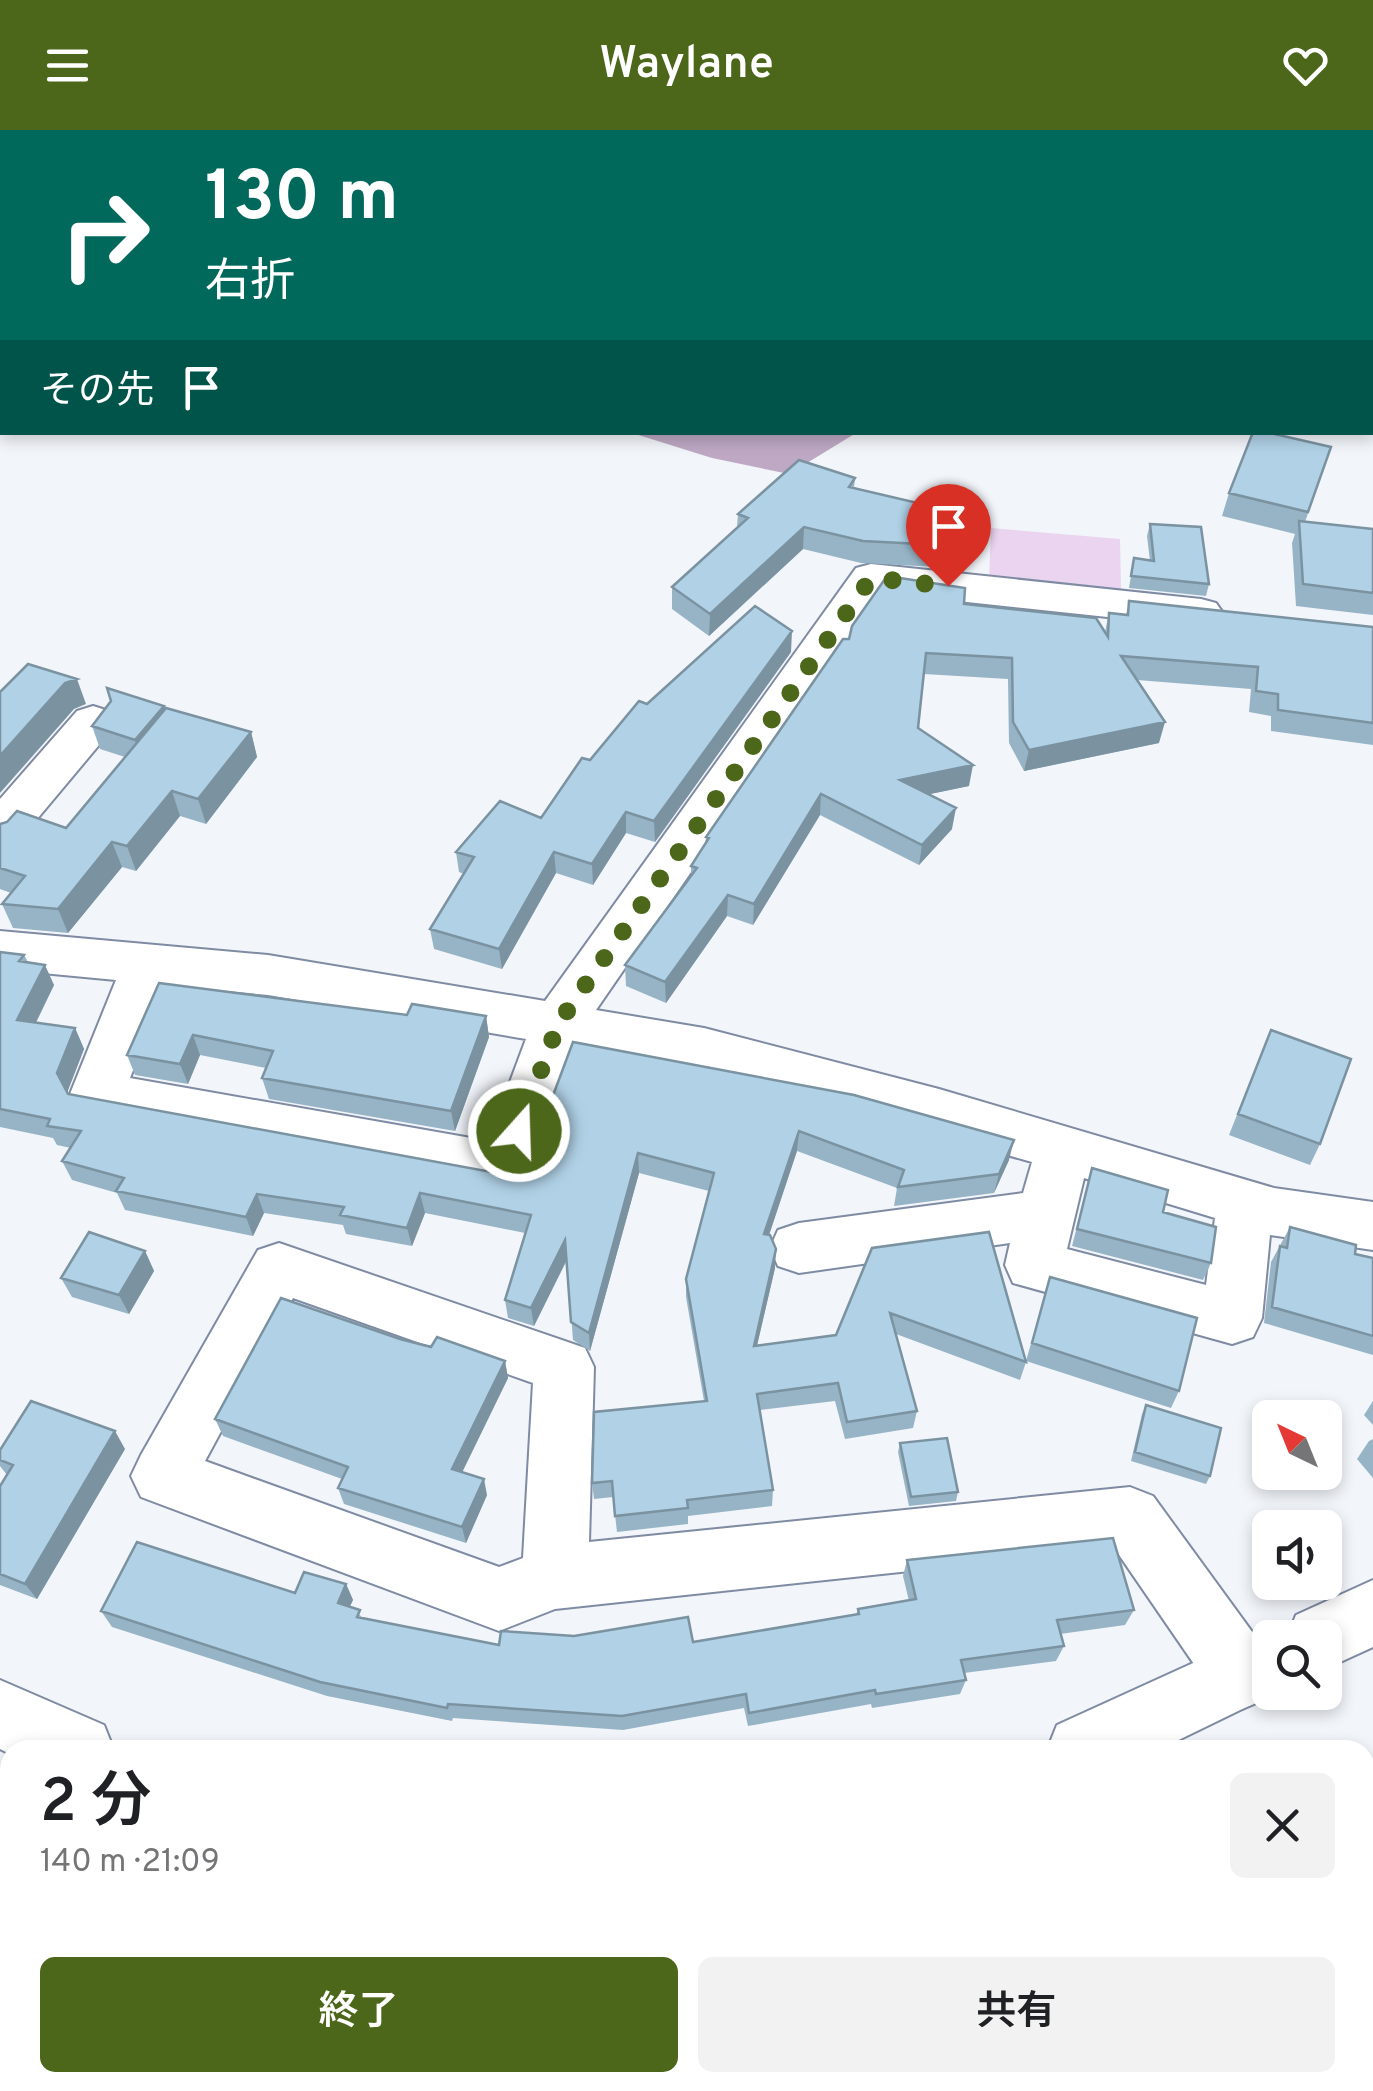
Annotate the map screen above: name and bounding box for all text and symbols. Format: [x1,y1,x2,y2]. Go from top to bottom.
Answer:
text: Waylane [599,37,774,94]
icon: menu [40,38,95,93]
icon: heart [1278,38,1333,93]
text: 130 m [205,156,399,245]
icon: right [40,170,170,300]
text: 右折 [205,255,295,312]
icon: arrive [174,360,229,415]
text: その先 [40,368,154,417]
pin [906,484,991,587]
icon: arrive [921,499,976,554]
position arrow [467,1079,571,1183]
north arrow [1252,1400,1342,1490]
map controls [1252,1400,1342,1710]
button: sound [1252,1510,1342,1600]
button: search [1252,1620,1342,1710]
text: 2 分 [40,1767,151,1843]
button: close [1230,1773,1335,1878]
text: 140 m · 21:09 [40,1843,220,1883]
button: 終了 [40,1957,678,2072]
button: 共有 [698,1957,1335,2072]

